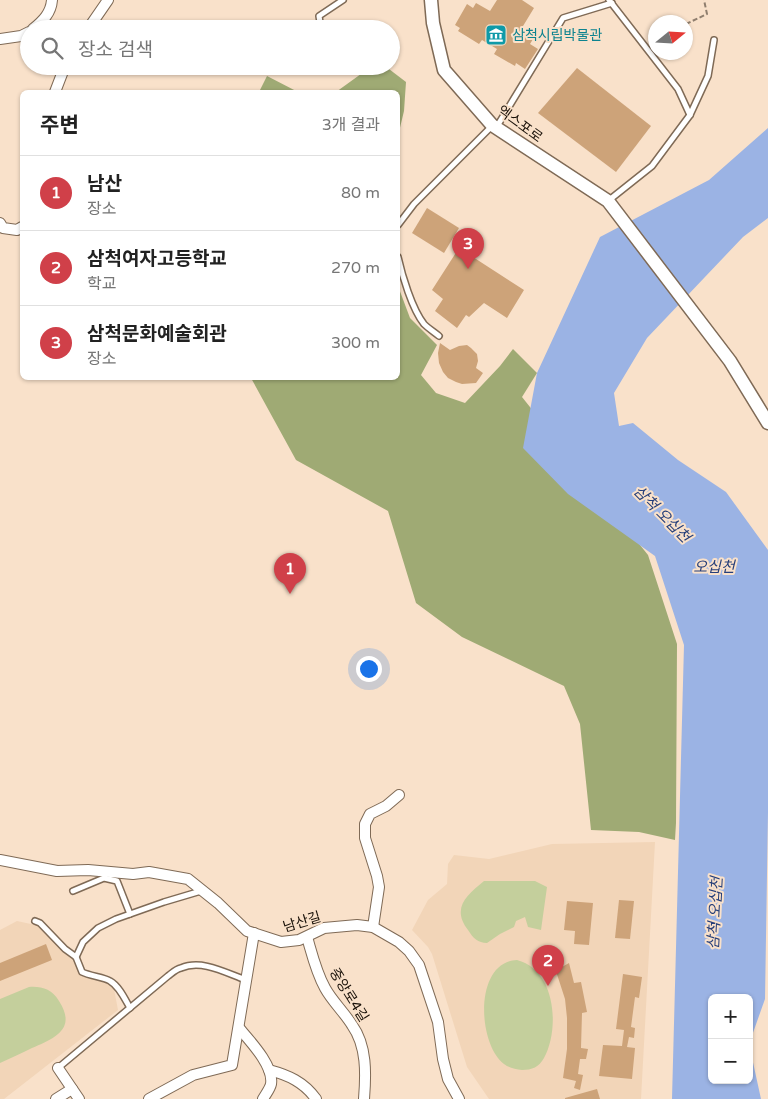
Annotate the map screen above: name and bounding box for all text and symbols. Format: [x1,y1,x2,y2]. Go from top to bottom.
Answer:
north arrow [648,15,693,60]
search box [20,20,400,75]
museum icon: 삼척시립박물관 [484,23,508,47]
place label: 삼척시립박물관 [512,27,602,44]
icon: search [38,34,66,62]
text: 장소 검색 [78,39,153,61]
street label: 엑스포로 [494,102,546,146]
text: 주변 [40,113,79,138]
text: 3개 결과 [322,115,380,135]
text: 남산 [87,173,122,195]
text: 1 [51,183,61,203]
text: 80 m [341,183,380,203]
text: 장소 [87,199,116,219]
pin: 3 [452,228,484,269]
text: 삼척여자고등학교 [87,248,227,270]
text: 2 [51,258,61,278]
text: 270 m [331,258,380,278]
text: 학교 [87,274,116,294]
text: 삼척문화예술회관 [87,323,227,345]
text: 3 [51,333,61,353]
text: 300 m [331,333,380,353]
text: 장소 [87,349,116,369]
water label: 삼척 오십천 [630,482,696,548]
pin: 1 [274,553,306,594]
water label: 오십천 [693,558,737,576]
your location [356,656,382,682]
water label: 삼척 오십천 [704,874,726,950]
street label: 남산길 [281,908,323,936]
pin: 2 [532,945,564,986]
street label: 중앙로4길 [326,965,372,1025]
map controls [708,994,753,1084]
button: + [708,994,753,1039]
button: − [708,1039,753,1084]

